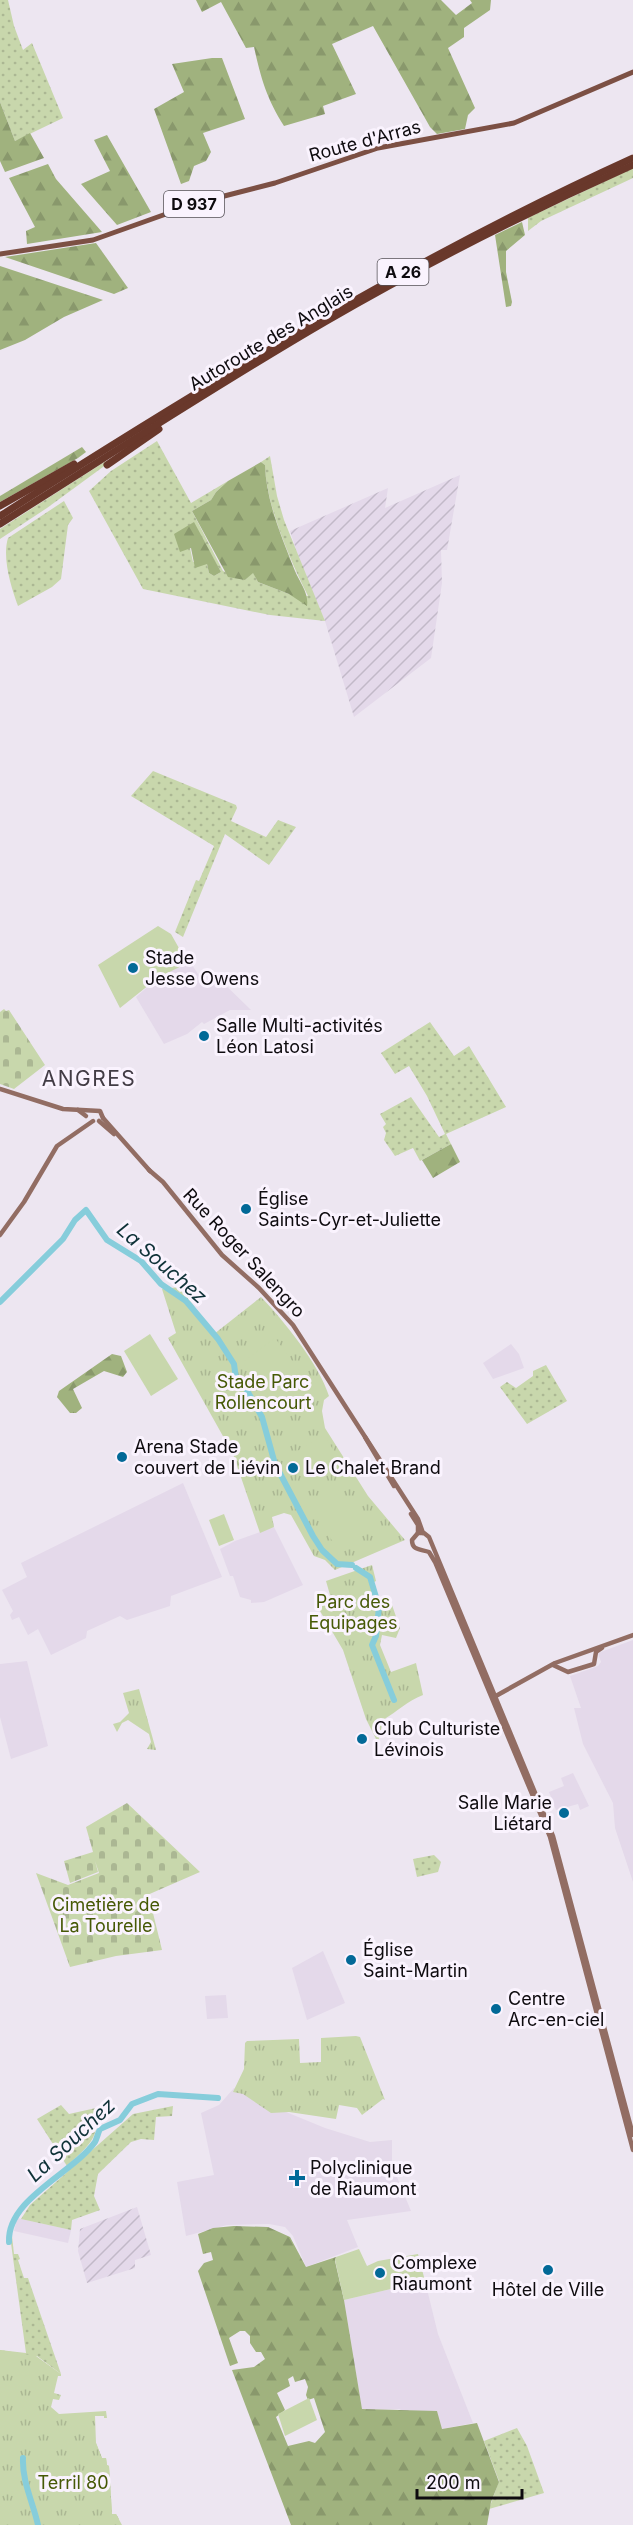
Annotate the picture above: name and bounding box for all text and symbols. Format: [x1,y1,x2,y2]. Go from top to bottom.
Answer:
street label: Route d'Arras [307,116,423,166]
road number: D 937 [164,191,224,217]
road number: A 26 [378,259,428,285]
street label: Autoroute des Anglais [185,280,356,395]
place label: Stade Jesse Owens [145,947,259,989]
marker: Stade Jesse Owens [126,961,140,975]
place label: Salle Multi-activités Léon Latosi [216,1015,383,1057]
marker: Salle Multi-activités Léon Latosi [197,1029,211,1043]
district label: ANGRES [42,1066,136,1091]
street label: Rue Roger Salengro [179,1184,310,1322]
place label: Église Saints-Cyr-et-Juliette [258,1187,441,1230]
marker: Église Saints-Cyr-et-Juliette [239,1202,253,1216]
water label: La Souchez [112,1217,212,1309]
park label: Stade Parc Rollencourt [215,1371,311,1413]
place label: Arena Stade couvert de Liévin [134,1436,280,1478]
marker: Arena Stade couvert de Liévin [115,1450,129,1464]
place label: Le Chalet Brand [305,1457,441,1478]
marker: Le Chalet Brand [286,1461,300,1475]
park label: Parc des Equipages [308,1591,398,1633]
place label: Club Culturiste Lévinois [374,1718,500,1760]
marker: Club Culturiste Lévinois [355,1732,369,1746]
place label: Salle Marie Liétard [458,1792,552,1834]
marker: Salle Marie Liétard [557,1806,571,1820]
park label: Cimetière de La Tourelle [52,1894,160,1936]
place label: Église Saint-Martin [363,1938,468,1981]
marker: Église Saint-Martin [344,1953,358,1967]
place label: Centre Arc-en-ciel [508,1988,604,2030]
marker: Centre Arc-en-ciel [489,2002,503,2016]
water label: La Souchez [22,2093,120,2187]
place label: Polyclinique de Riaumont [310,2157,416,2199]
marker: Polyclinique de Riaumont [288,2169,306,2187]
place label: Complexe Riaumont [392,2252,477,2294]
marker: Hôtel de Ville [541,2263,555,2277]
marker: Complexe Riaumont [373,2266,387,2280]
place label: Hôtel de Ville [492,2279,604,2300]
scale bar [417,2462,522,2500]
park label: Terril 80 [37,2472,109,2493]
text: 200 m [426,2472,481,2493]

